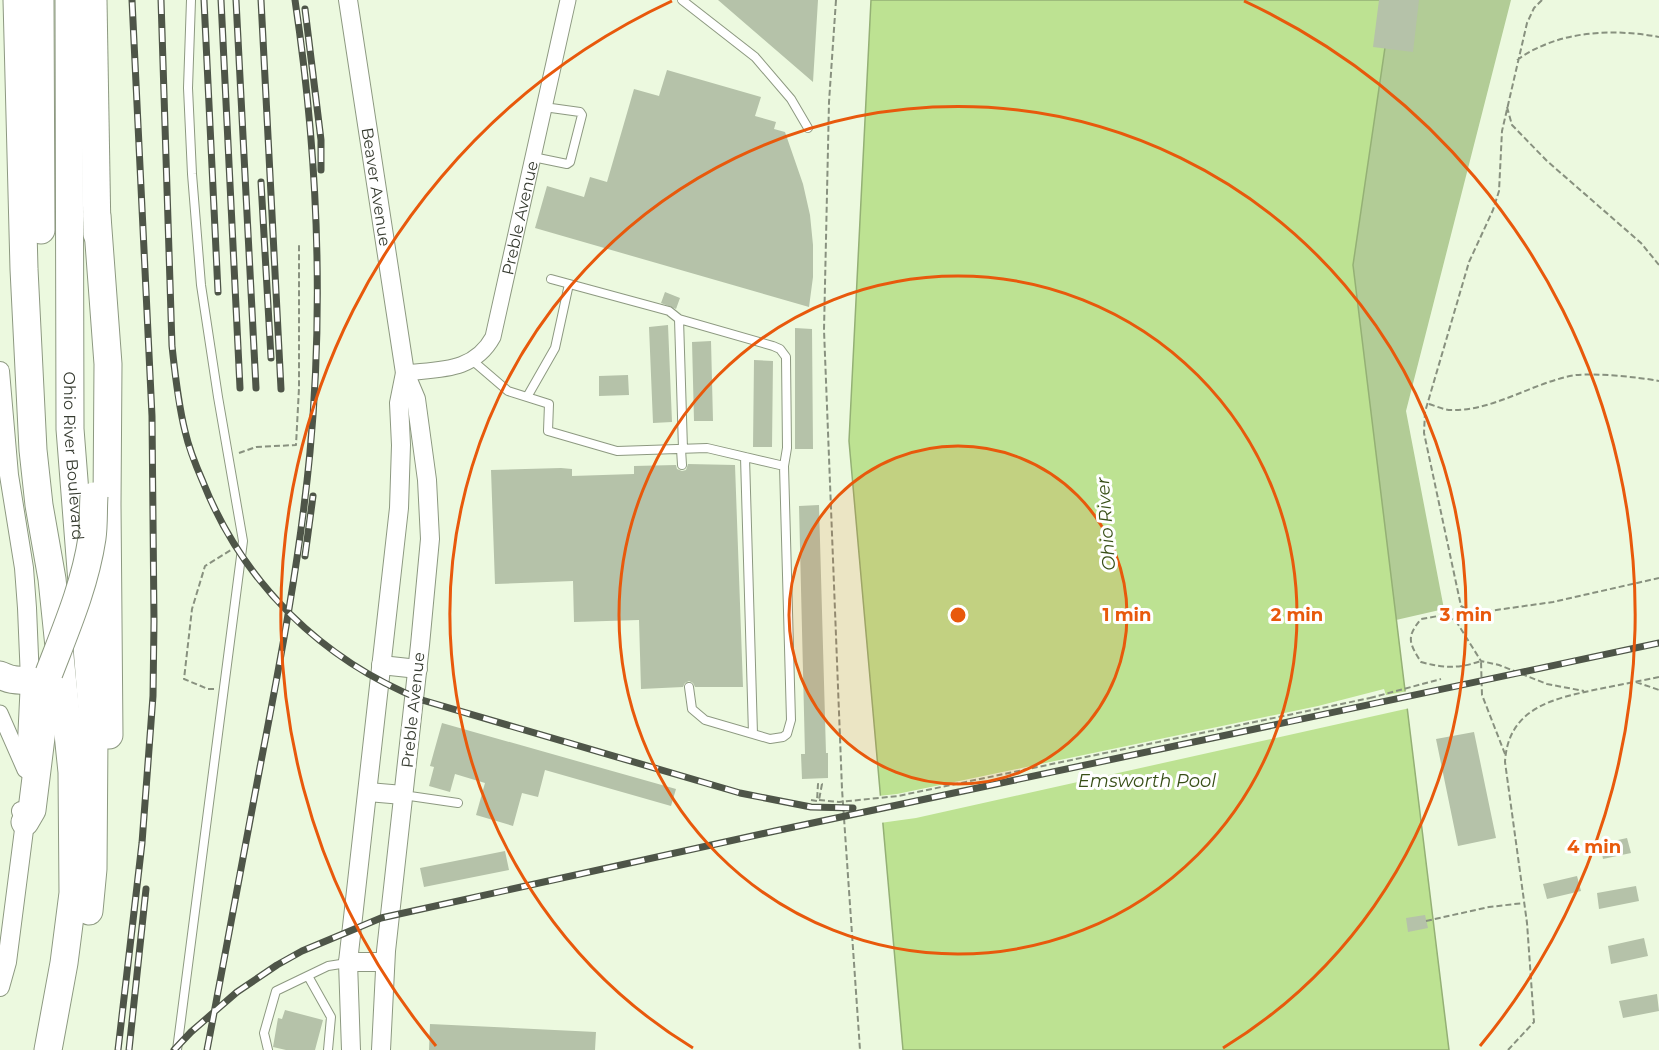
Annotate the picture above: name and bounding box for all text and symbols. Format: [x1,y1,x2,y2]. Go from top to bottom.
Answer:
street label: Beaver Avenue [358,126,395,248]
street label: Preble Avenue [498,159,541,277]
street label: Ohio River Boulevard [60,371,88,541]
water label: Ohio River [1092,476,1120,571]
text: 1 min [1103,604,1151,626]
text: 2 min [1271,604,1323,626]
text: 3 min [1439,604,1492,626]
centre of rings [948,605,968,625]
street label: Preble Avenue [397,651,429,769]
water label: Emsworth Pool [1078,770,1216,792]
text: 4 min [1567,836,1621,858]

